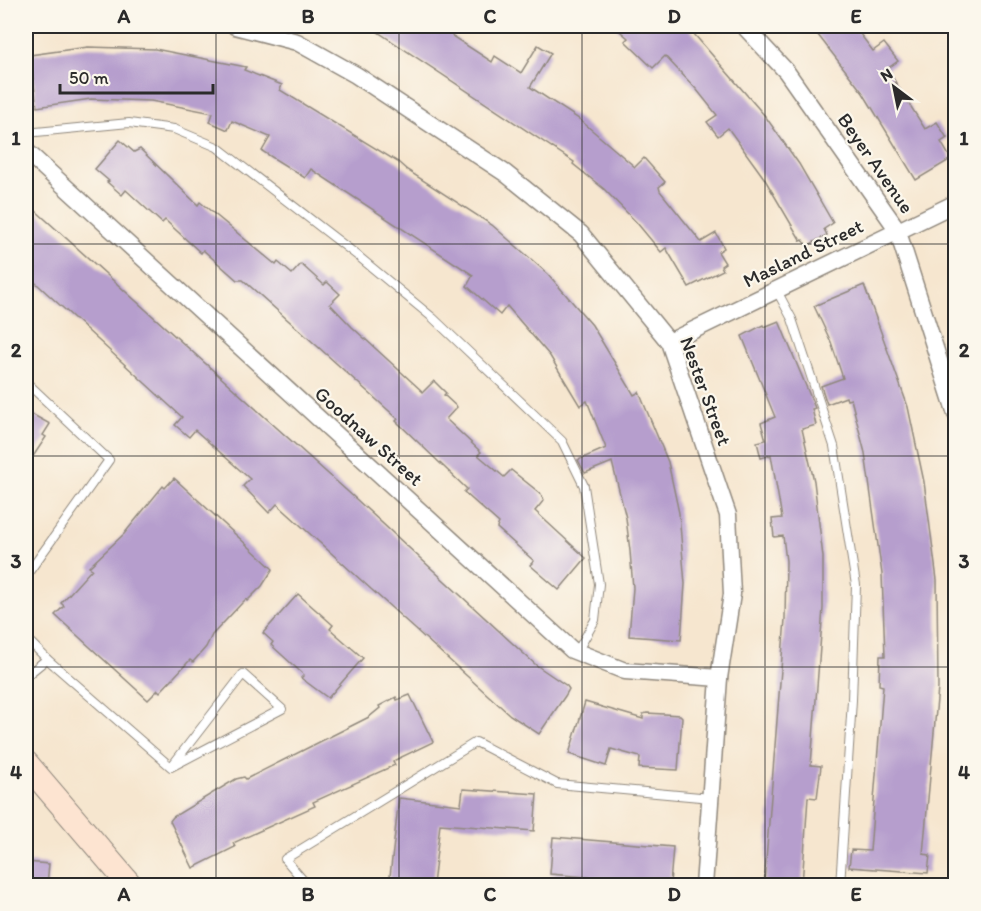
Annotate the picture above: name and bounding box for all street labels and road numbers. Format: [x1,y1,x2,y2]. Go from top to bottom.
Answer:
street label: Beyer Avenue [833,108,919,218]
street label: Masland Street [739,214,867,292]
street label: Nester Street [675,333,737,449]
street label: Goodnaw Street [310,381,428,491]

